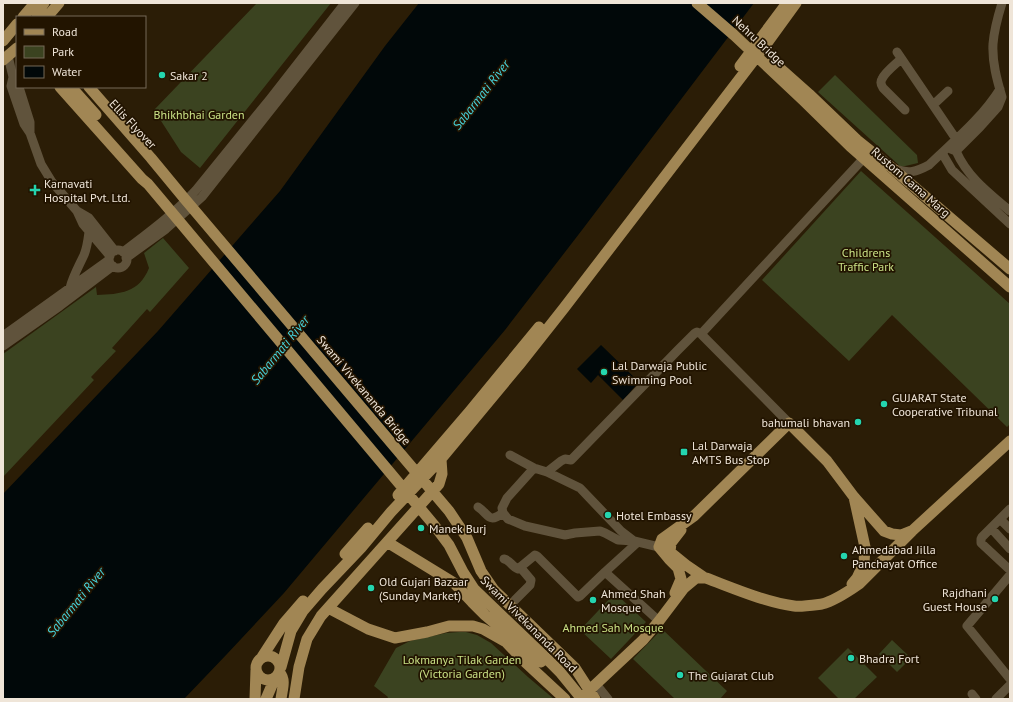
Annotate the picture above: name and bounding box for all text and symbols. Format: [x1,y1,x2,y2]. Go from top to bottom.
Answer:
street label: Nehru Bridge [729,12,789,70]
legend [16,16,146,88]
text: Road [52,24,77,39]
text: Park [52,44,74,59]
water label: Sabarmati River [449,56,514,133]
text: Water [52,64,82,79]
place label: Sakar 2 [170,68,208,83]
marker: Sakar 2 [157,70,167,80]
street label: Ellis Flyover [106,96,160,152]
park label: Bhikhbhai Garden [153,107,245,122]
street label: Rustom Cama Marg [869,144,953,220]
place label: Karnavati Hospital Pvt. Ltd. [44,176,130,205]
marker: Karnavati Hospital Pvt. Ltd. [29,184,41,196]
park label: Childrens Traffic Park [838,245,894,274]
water label: Sabarmati River [247,312,313,388]
street label: Swami Vivekananda Bridge [314,332,414,448]
place label: Lal Darwaja Public Swimming Pool [612,358,708,387]
marker: Lal Darwaja Public Swimming Pool [599,367,609,377]
place label: GUJARAT State Cooperative Tribunal [892,390,998,419]
marker: GUJARAT State Cooperative Tribunal [879,399,889,409]
place label: bahumali bhavan [762,415,850,430]
marker: bahumali bhavan [853,417,863,427]
place label: Lal Darwaja AMTS Bus Stop [692,438,770,467]
marker: Lal Darwaja AMTS Bus Stop [679,447,689,457]
place label: Hotel Embassy [616,508,692,523]
marker: Hotel Embassy [603,510,613,520]
place label: Manek Burj [429,521,486,536]
marker: Manek Burj [416,523,426,533]
place label: Ahmedabad Jilla Panchayat Office [852,542,937,571]
marker: Ahmedabad Jilla Panchayat Office [839,551,849,561]
water label: Sabarmati River [43,564,109,640]
street label: Swami Vivekananda Road [478,573,580,675]
place label: Old Gujari Bazaar (Sunday Market) [379,574,468,603]
marker: Old Gujari Bazaar (Sunday Market) [366,583,376,593]
place label: Rajdhani Guest House [923,585,987,614]
place label: Ahmed Shah Mosque [601,586,666,615]
marker: Rajdhani Guest House [990,594,1000,604]
marker: Ahmed Shah Mosque [588,595,598,605]
park label: Ahmed Sah Mosque [562,620,664,635]
place label: Bhadra Fort [859,651,919,666]
park label: Lokmanya Tilak Garden (Victoria Garden) [403,652,521,681]
marker: Bhadra Fort [846,653,856,663]
place label: The Gujarat Club [688,668,774,683]
marker: The Gujarat Club [675,670,685,680]

